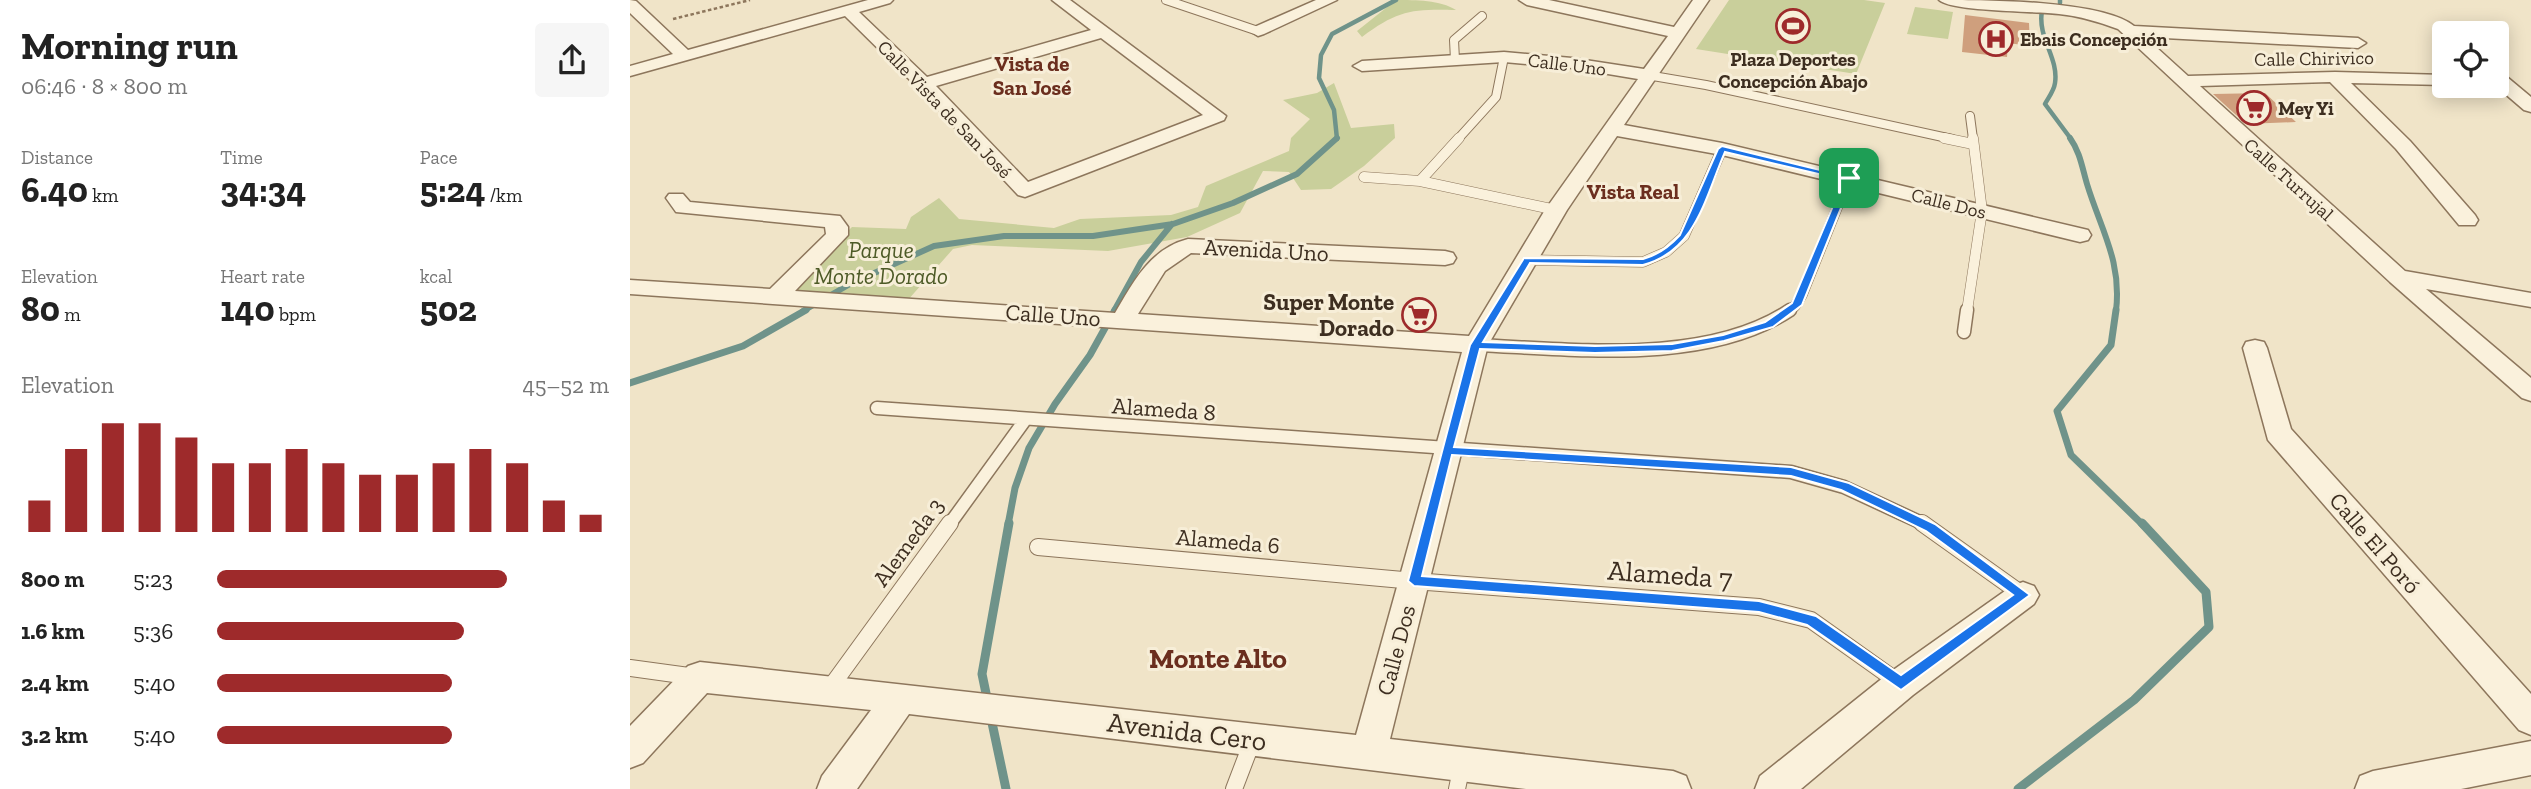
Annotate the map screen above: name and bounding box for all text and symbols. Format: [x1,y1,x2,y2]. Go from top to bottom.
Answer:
sports icon: Plaza Deportes Concepción Abajo [1774,7,1812,45]
hospital icon: Ebais Concepción [1977,20,2015,58]
map controls [2432,21,2509,98]
button: locate [2432,21,2509,98]
text: Morning run [21,23,238,69]
button: share [535,23,609,97]
place label: Ebais Concepción [2020,28,2168,51]
street label: Calle Vista de San José [873,35,1017,183]
street label: Calle Chirivico [2254,46,2374,71]
street label: Calle Uno [1527,48,1608,81]
place label: Plaza Deportes Concepción Abajo [1718,48,1868,93]
district label: Vista de San José [993,51,1071,100]
text: 06:46 · 8 × 800 m [21,72,187,100]
supermarket icon: Mey Yi [2235,89,2273,127]
place label: Mey Yi [2278,97,2334,120]
street label: Calle Turrujal [2239,133,2338,226]
text: Distance [21,146,93,169]
text: Time [220,146,263,169]
text: Pace [420,146,457,169]
pin [1819,148,1879,208]
icon: arrive [1830,159,1868,197]
text: 6.40 [21,169,88,211]
text: 34:34 [220,169,306,211]
text: 5:24 [420,169,485,211]
district label: Vista Real [1587,179,1679,204]
street label: Calle Dos [1909,183,1989,224]
text: km [88,184,118,207]
text: /km [485,184,522,207]
street label: Avenida Uno [1203,233,1329,267]
park label: Parque Monte Dorado [814,236,948,290]
text: Elevation [21,265,98,288]
text: Heart rate [220,265,305,288]
text: kcal [420,265,452,288]
text: 80 [21,288,60,330]
text: 140 [220,288,275,330]
text: 502 [420,288,477,330]
place label: Super Monte Dorado [1263,288,1394,342]
supermarket icon: Super Monte Dorado [1400,296,1438,334]
street label: Calle Uno [1005,298,1101,332]
text: m [60,303,81,326]
text: bpm [275,303,316,326]
text: Elevation [21,371,114,399]
text: 45–52 m [522,371,609,399]
street label: Alameda 8 [1111,391,1217,427]
street label: Calle El Poró [2323,487,2427,599]
street label: Alemeda 3 [866,492,950,592]
street label: Alameda 6 [1175,523,1281,559]
street label: Alameda 7 [1607,554,1733,595]
text: 800 m [21,565,84,593]
text: 5:23 [133,565,173,593]
street label: Calle Dos [1371,602,1421,698]
text: 1.6 km [21,617,85,645]
text: 5:36 [133,617,173,645]
district label: Monte Alto [1149,642,1287,675]
text: 2.4 km [21,669,89,697]
text: 5:40 [133,669,176,697]
street label: Avenida Cero [1105,705,1269,758]
text: 3.2 km [21,721,88,749]
text: 5:40 [133,721,176,749]

